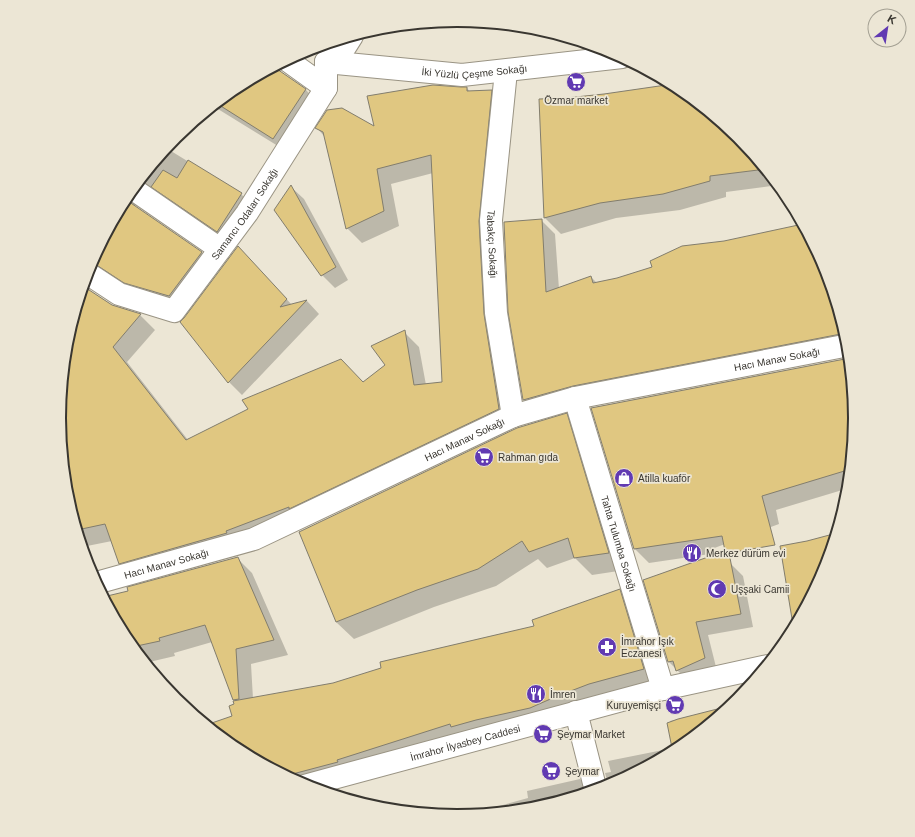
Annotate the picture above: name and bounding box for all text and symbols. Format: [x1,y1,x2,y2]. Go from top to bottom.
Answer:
north arrow [867,8,907,48]
text: K [886,12,898,27]
street label: İki Yüzlü Çeşme Sokağı [421,62,528,80]
supermarket icon: Özmar market [565,71,587,93]
place label: Özmar market [544,95,608,106]
street label: Samancı Odaları Sokağı [209,166,280,262]
street label: Tabakçı Sokağı [485,210,500,279]
street label: Hacı Manav Sokağı [733,345,821,373]
street label: Hacı Manav Sokağı [423,415,506,463]
supermarket icon: Rahman gıda [473,446,495,468]
place label: Rahman gıda [498,452,558,463]
shop icon: Atilla kuaför [613,467,635,489]
place label: Atilla kuaför [638,473,691,484]
street label: Tahta Tulumba Sokağı [599,494,639,593]
restaurant icon: Merkez dürüm evi [681,542,703,564]
street label: Hacı Manav Sokağı [123,546,210,580]
place label: Merkez dürüm evi [706,548,785,559]
mosque icon: Uşşaki Camii [706,578,728,600]
place label: Uşşaki Camii [731,584,789,595]
place label: İmrahor Işık Eczanesi [621,635,675,659]
pharmacy icon: İmrahor Işık Eczanesi [596,636,618,658]
restaurant icon: İmren [525,683,547,705]
place label: İmren [550,688,576,700]
supermarket icon: Kuruyemişçi [664,694,686,716]
place label: Kuruyemişçi [607,700,661,711]
street label: İmrahor İlyasbey Caddesi [409,722,521,763]
supermarket icon: Şeymar Market [532,723,554,745]
place label: Şeymar Market [557,729,625,740]
supermarket icon: Şeymar [540,760,562,782]
place label: Şeymar [565,766,600,777]

